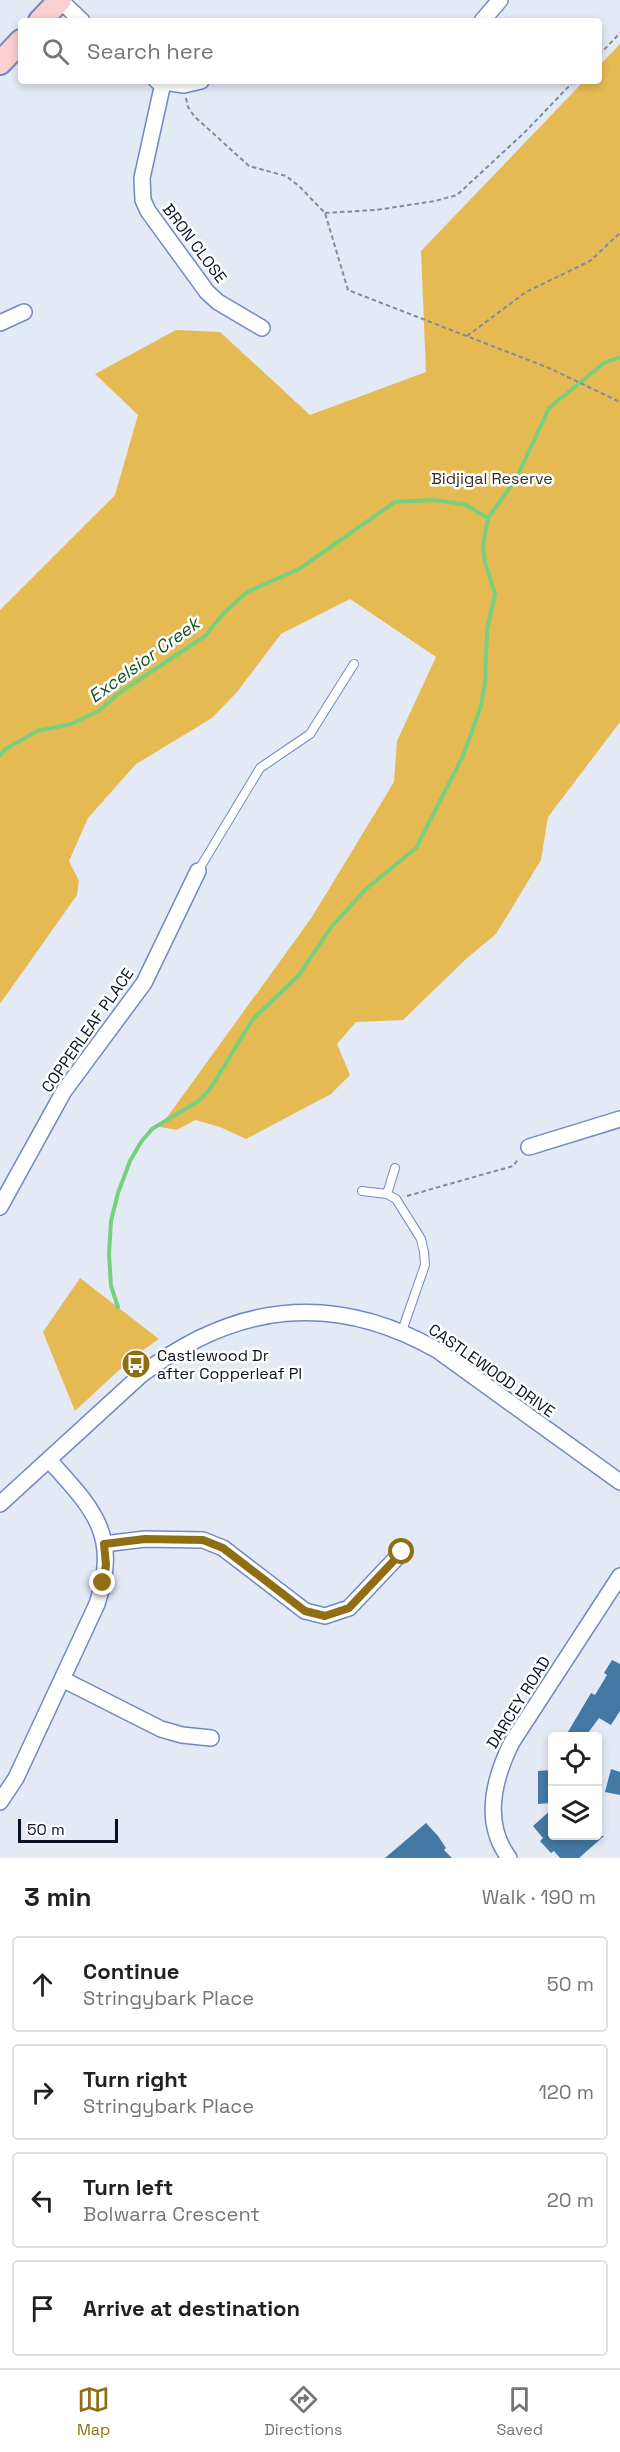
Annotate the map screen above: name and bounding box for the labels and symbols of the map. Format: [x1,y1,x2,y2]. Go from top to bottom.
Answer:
street label: BRON CLOSE [158,199,231,287]
park label: Bidjigal Reserve [431,468,553,489]
water label: Excelsior Creek [84,610,206,708]
street label: COPPERLEAF PLACE [37,964,138,1097]
street label: CASTLEWOOD DRIVE [424,1319,559,1422]
place label: Castlewood Dr after Copperleaf Pl [157,1345,302,1384]
bus stop icon: Castlewood Dr after Copperleaf Pl [120,1348,152,1380]
route start [388,1538,414,1564]
route end [89,1569,115,1595]
street label: DARCEY ROAD [482,1652,555,1752]
scale bar [18,1816,118,1844]

